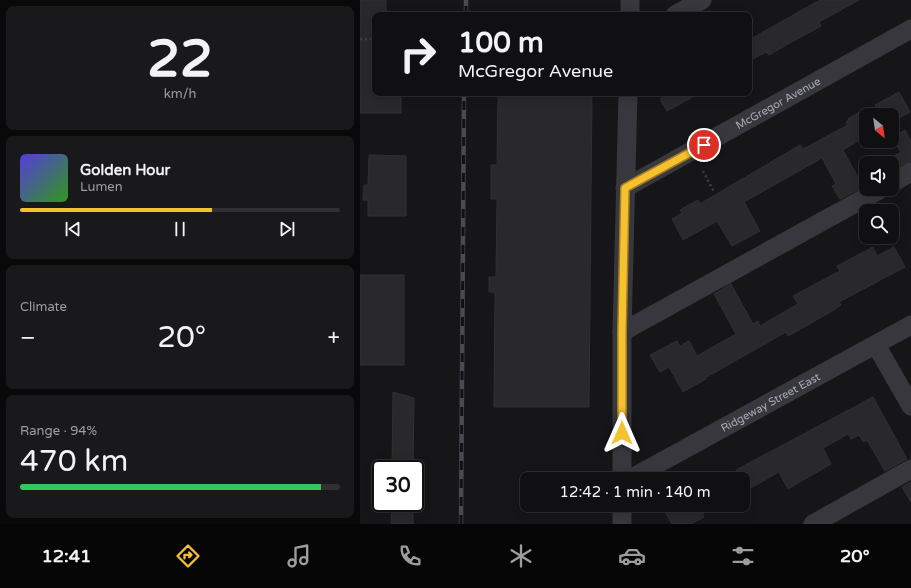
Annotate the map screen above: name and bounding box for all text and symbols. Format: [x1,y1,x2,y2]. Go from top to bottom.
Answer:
text: 100 m [458,26,544,60]
text: 22 [147,28,213,91]
icon: right [392,28,444,80]
text: McGregor Avenue [458,60,613,82]
street label: McGregor Avenue [733,74,823,132]
text: km/h [164,86,196,102]
north arrow [859,108,899,148]
map controls [859,108,899,244]
pin [687,128,721,162]
icon: arrive [693,134,715,156]
button: sound [859,156,899,196]
text: Golden Hour [80,161,170,179]
text: Lumen [80,179,123,195]
button: search [859,204,899,244]
icon: previous [62,218,84,240]
icon: pause [169,218,191,240]
icon: next [276,218,298,240]
text: Climate [20,299,67,315]
text: 20° [157,319,206,356]
text: − [20,325,36,351]
text: + [328,325,340,351]
street label: Ridgeway Street East [718,370,822,435]
position arrow [601,412,643,454]
text: Range · 94% [20,423,97,439]
text: 470 km [20,443,128,480]
speed limit sign: 30 [372,460,424,512]
text: 12:42 · 1 min · 140 m [560,483,710,501]
icon: directions [174,542,202,570]
icon: music [285,542,313,570]
icon: phone [396,542,424,570]
icon: climate [507,542,535,570]
icon: car [618,542,646,570]
icon: filters [729,542,757,570]
text: 12:41 [41,545,91,567]
text: 20° [840,545,869,567]

